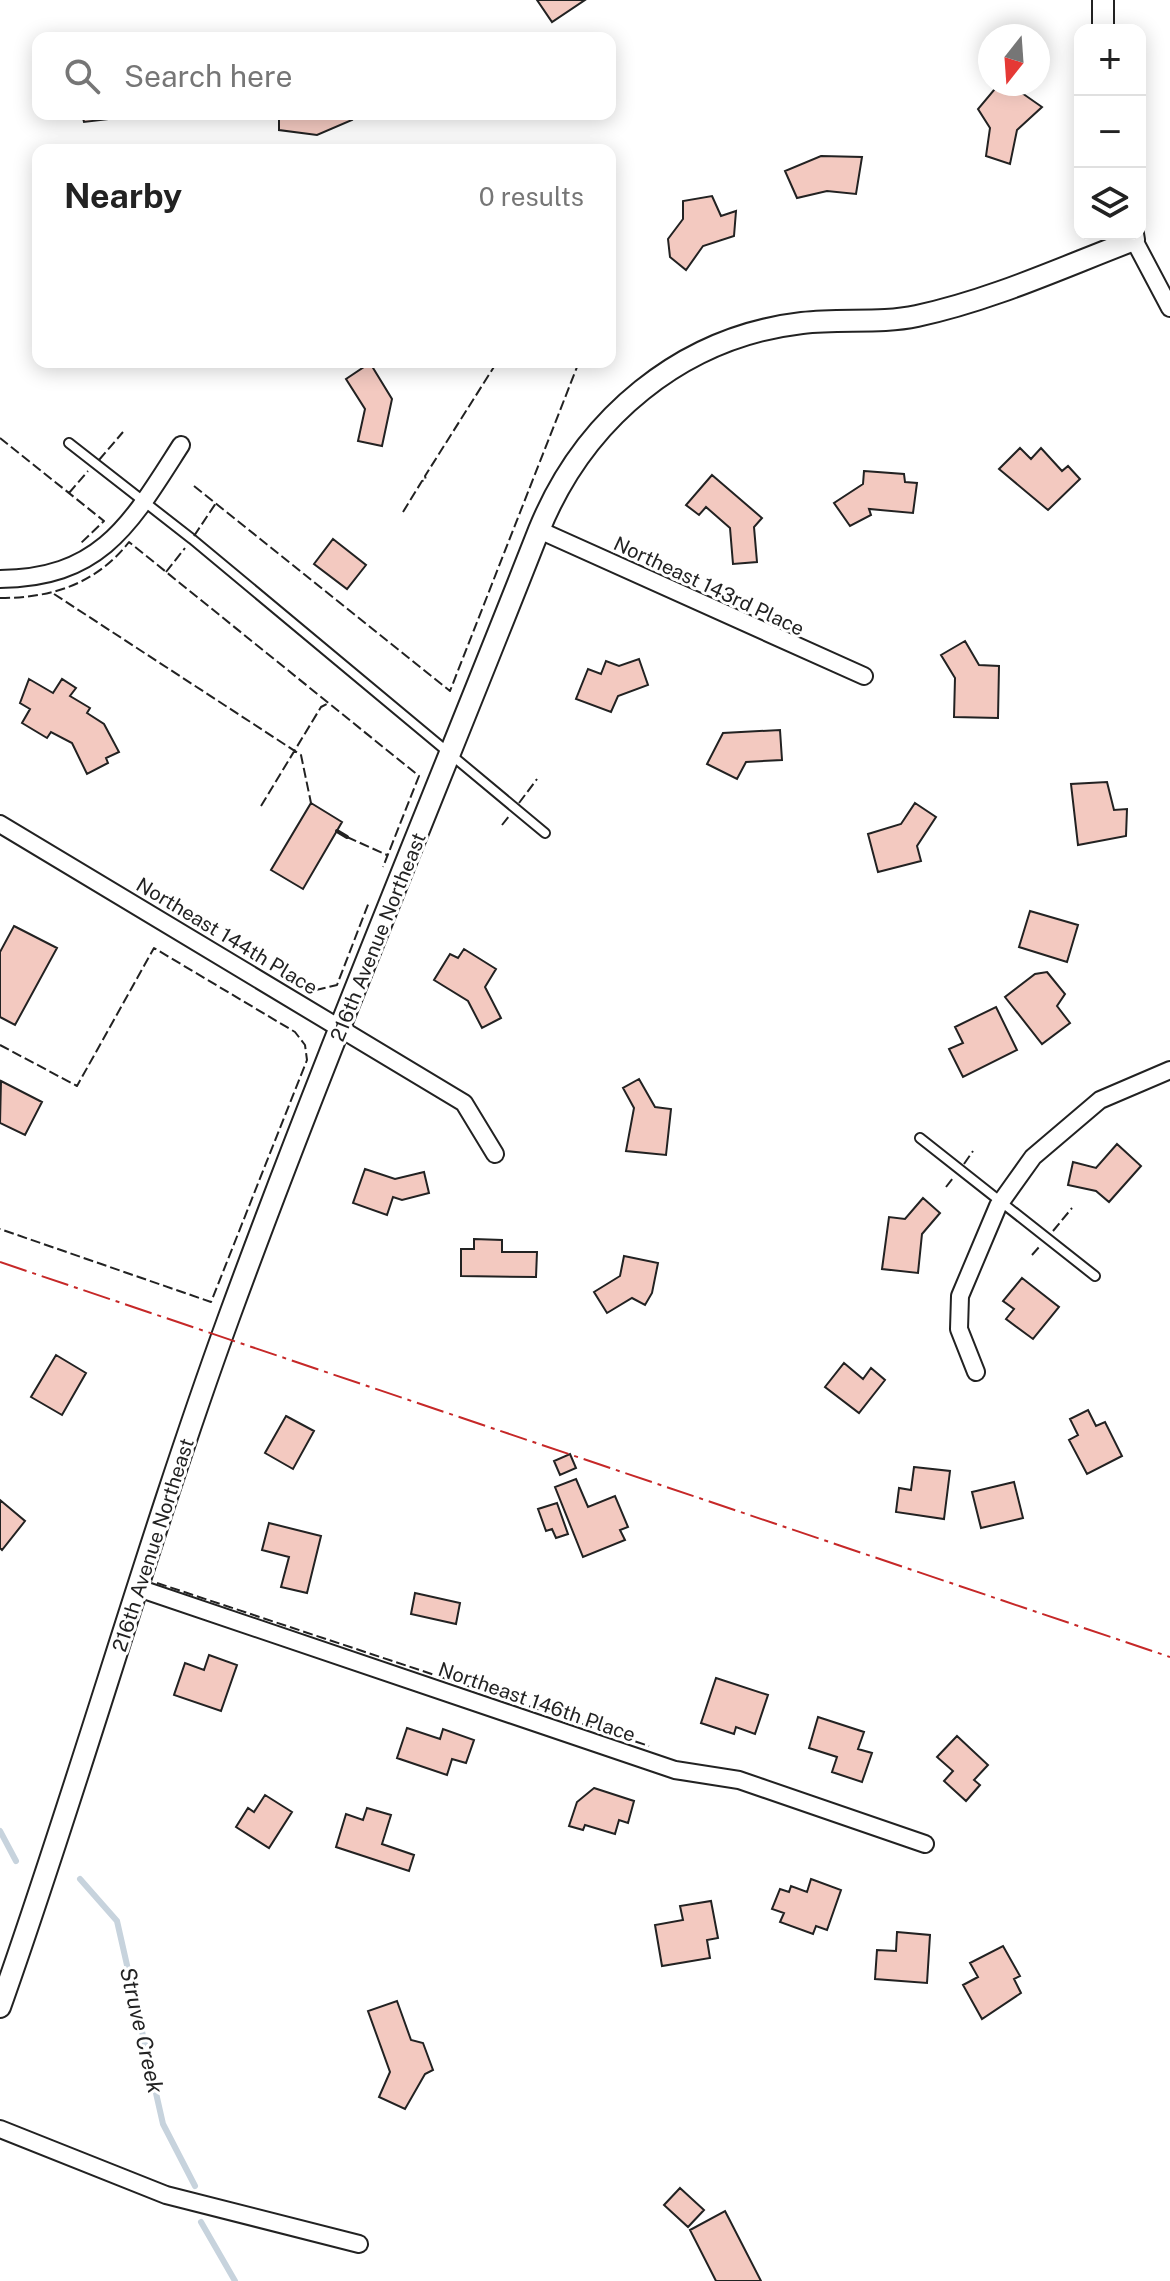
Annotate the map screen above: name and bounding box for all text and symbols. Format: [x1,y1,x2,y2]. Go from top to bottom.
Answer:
north arrow [978,24,1050,96]
map controls [1074,24,1146,240]
button: + [1074,24,1146,96]
search box [32,32,616,120]
icon: search [60,54,104,98]
text: Search here [124,58,292,94]
button: − [1074,96,1146,168]
button: layers [1074,168,1146,240]
text: Nearby [64,176,182,216]
text: 0 results [479,181,584,212]
street label: Northeast 143rd Place [610,531,808,641]
street label: 216th Avenue Northeast [325,829,431,1045]
street label: Northeast 144th Place [132,872,322,1000]
street label: 216th Avenue Northeast [107,1435,199,1655]
street label: Northeast 146th Place [435,1657,639,1747]
water label: Struve Creek [115,1964,169,2096]

